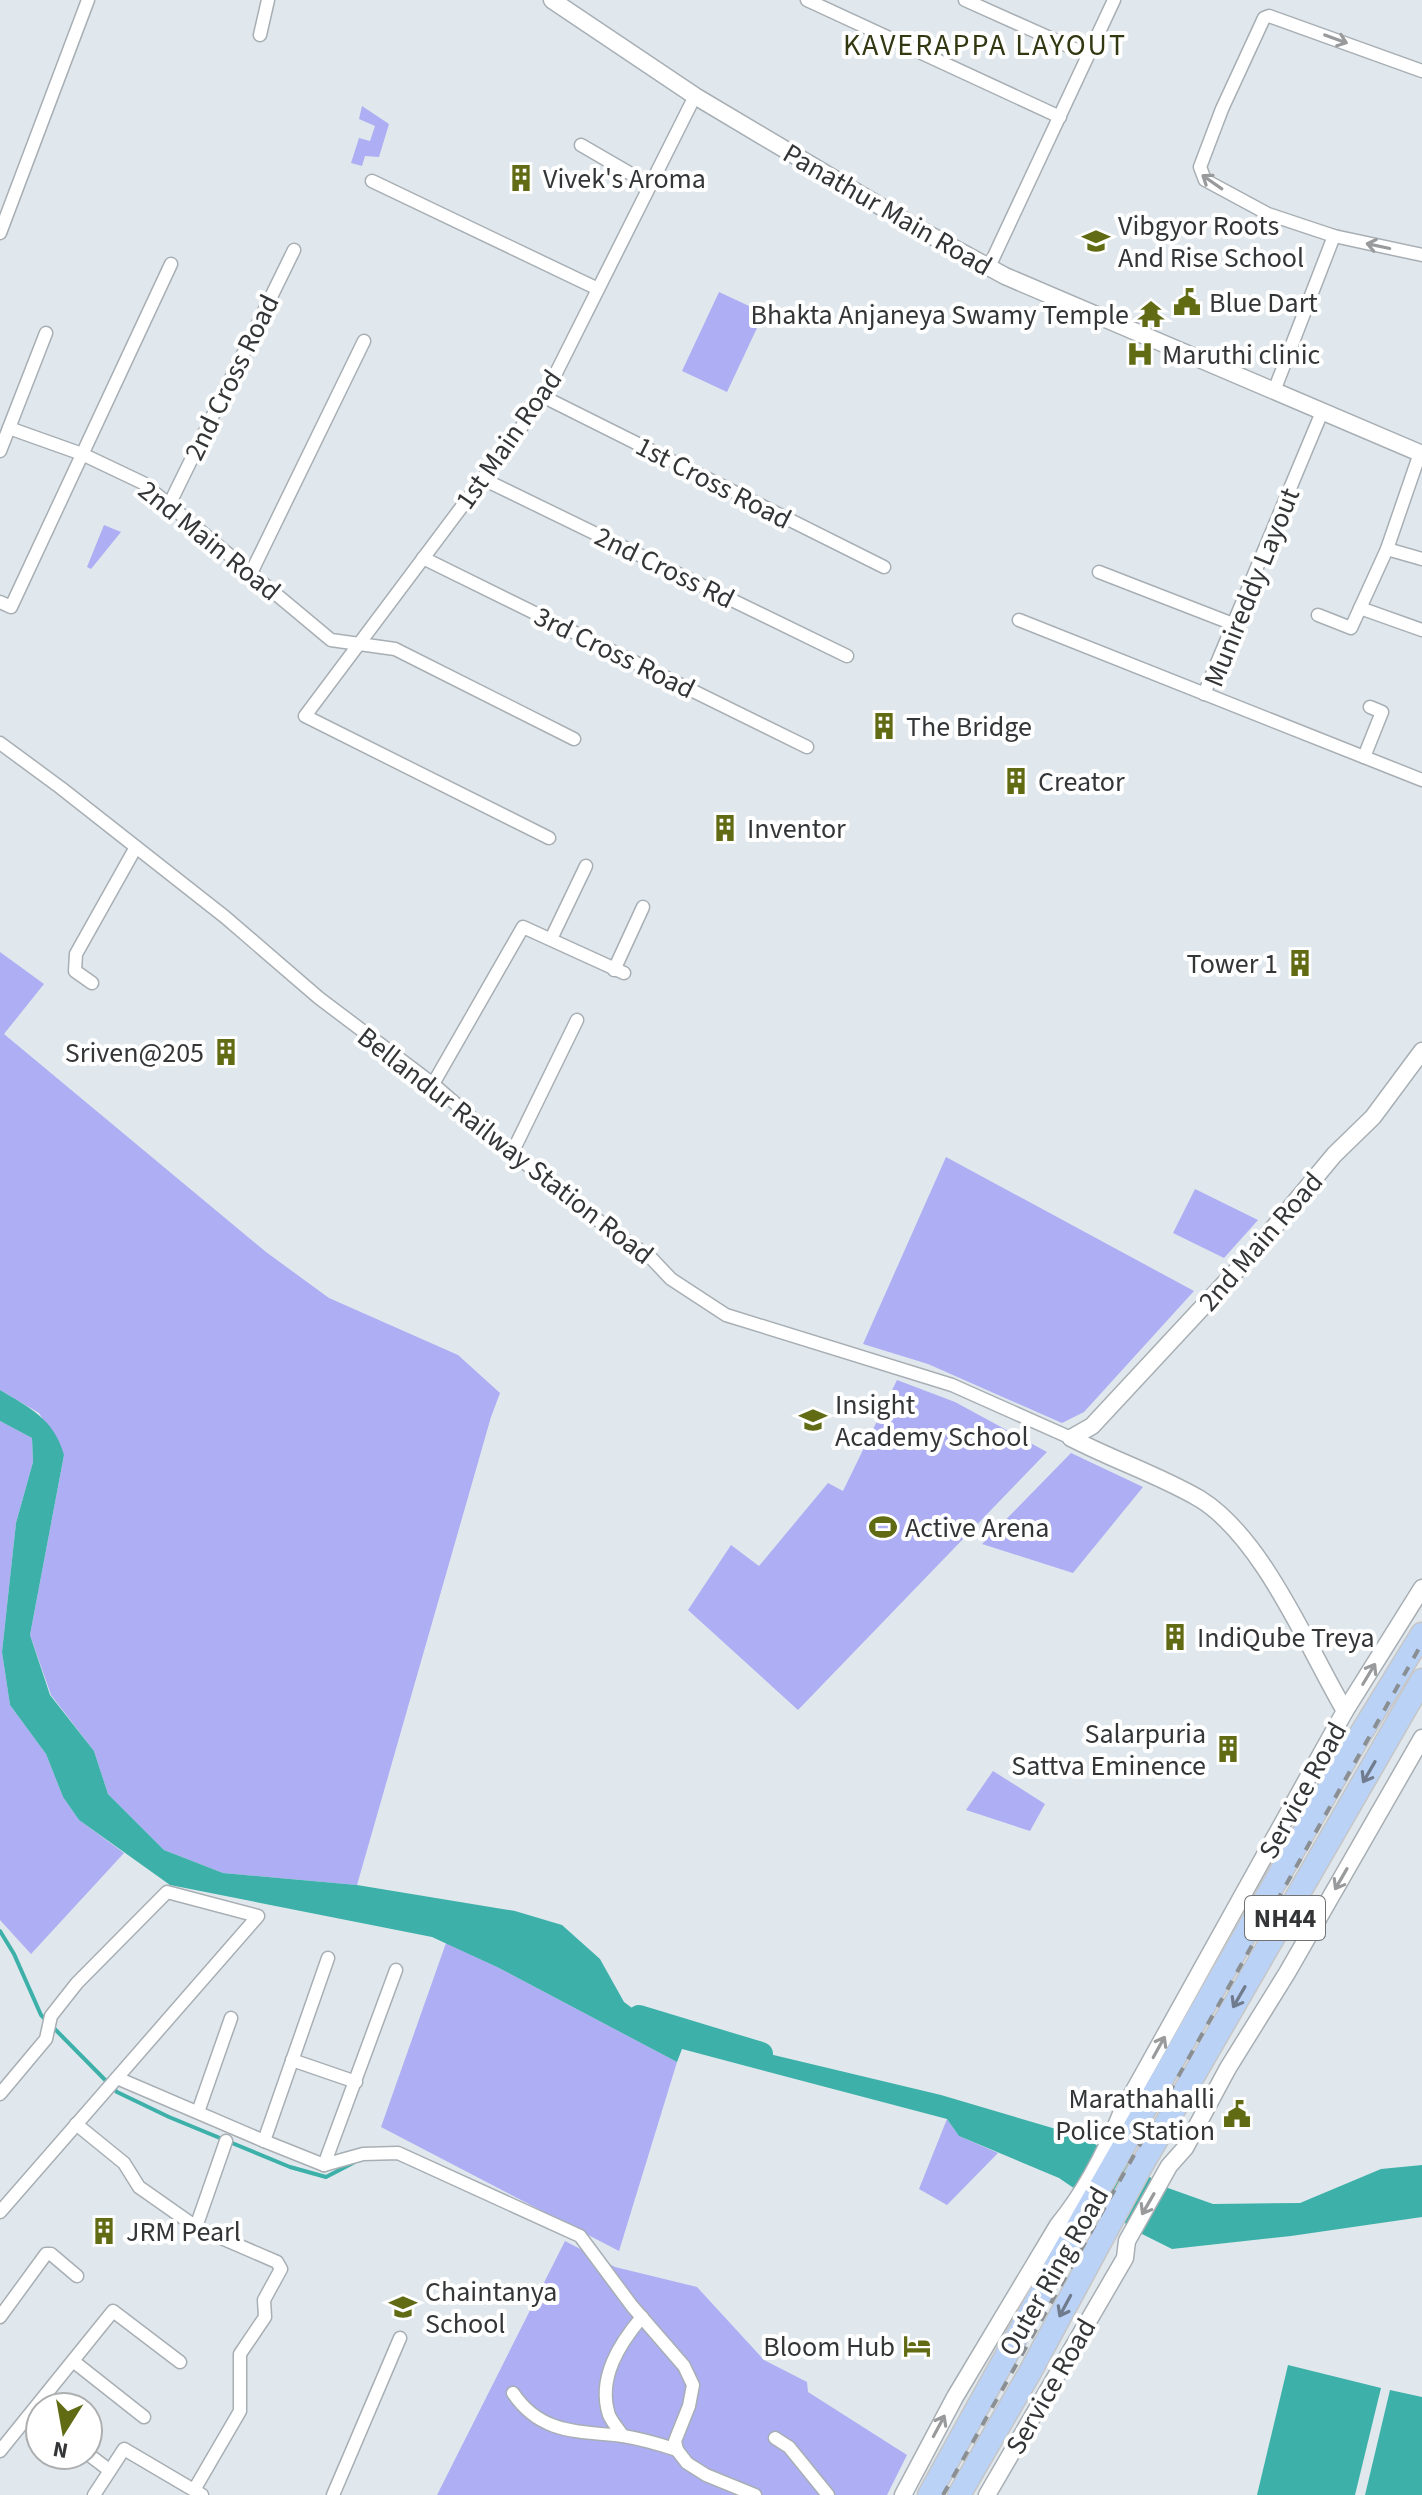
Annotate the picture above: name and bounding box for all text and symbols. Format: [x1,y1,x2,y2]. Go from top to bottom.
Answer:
district label: KAVERAPPA LAYOUT [843,24,1127,67]
one-way arrow [1323,33,1348,47]
street label: Panathur Main Road [776,134,999,286]
place label: Vivek's Aroma [543,159,706,199]
building icon: Vivek's Aroma [506,163,536,193]
one-way arrow [1202,174,1224,190]
place label: Vibgyor Roots And Rise School [1118,206,1304,278]
school or university icon: Vibgyor Roots And Rise School [1081,226,1111,256]
one-way arrow [1366,238,1391,253]
place label: Blue Dart [1209,283,1318,323]
public building icon: Blue Dart [1172,287,1202,317]
street label: 2nd Cross Road [174,288,289,467]
place label: Bhakta Anjaneya Swamy Temple [751,295,1129,335]
temple icon: Bhakta Anjaneya Swamy Temple [1136,299,1166,329]
place label: Maruthi clinic [1162,335,1321,375]
hospital icon: Maruthi clinic [1125,339,1155,369]
street label: 1st Main Road [446,362,572,518]
street label: 1st Cross Road [629,427,798,539]
street label: 2nd Main Road [130,471,289,611]
street label: Munireddy Layout [1194,481,1310,693]
street label: 2nd Cross Rd [588,517,741,619]
street label: 3rd Cross Road [528,597,702,709]
place label: The Bridge [906,707,1032,747]
building icon: The Bridge [869,711,899,741]
place label: Creator [1038,762,1125,802]
building icon: Creator [1001,766,1031,796]
place label: Inventor [747,809,846,849]
building icon: Inventor [710,813,740,843]
place label: Tower 1 [1187,944,1278,984]
building icon: Tower 1 [1285,948,1315,978]
street label: Bellandur Railway Station Road [349,1017,662,1274]
place label: Sriven@205 [65,1033,204,1073]
building icon: Sriven@205 [211,1037,241,1067]
street label: 2nd Main Road [1189,1163,1333,1320]
place label: Insight Academy School [835,1385,1029,1457]
school or university icon: Insight Academy School [798,1405,828,1435]
place label: Active Arena [905,1508,1049,1548]
sports icon: Active Arena [868,1512,898,1542]
place label: IndiQube Treya [1197,1618,1375,1658]
building icon: IndiQube Treya [1160,1622,1190,1652]
one-way arrow [1360,1663,1377,1685]
place label: Salarpuria Sattva Eminence [1011,1714,1206,1786]
street label: Service Road [1249,1715,1357,1866]
building icon: Salarpuria Sattva Eminence [1213,1734,1243,1764]
one-way arrow [1361,1760,1377,1783]
one-way arrow [1333,1866,1348,1890]
road number: NH44 [1245,1896,1325,1940]
one-way arrow [1231,1985,1247,2008]
one-way arrow [1152,2035,1167,2059]
place label: Marathahalli Police Station [1055,2079,1215,2151]
public building icon: Marathahalli Police Station [1222,2099,1252,2129]
street label: Outer Ring Road [989,2179,1119,2364]
one-way arrow [1140,2192,1156,2215]
place label: JRM Pearl [126,2212,241,2252]
building icon: JRM Pearl [89,2216,119,2246]
place label: Chaintanya School [425,2272,557,2344]
school or university icon: Chaintanya School [388,2292,418,2322]
one-way arrow [1056,2294,1072,2318]
street label: Service Road [996,2311,1106,2462]
place label: Bloom Hub [763,2327,895,2367]
hotel icon: Bloom Hub [902,2331,932,2361]
north arrow [24,2391,104,2471]
one-way arrow [932,2415,948,2438]
text: N [50,2433,71,2467]

